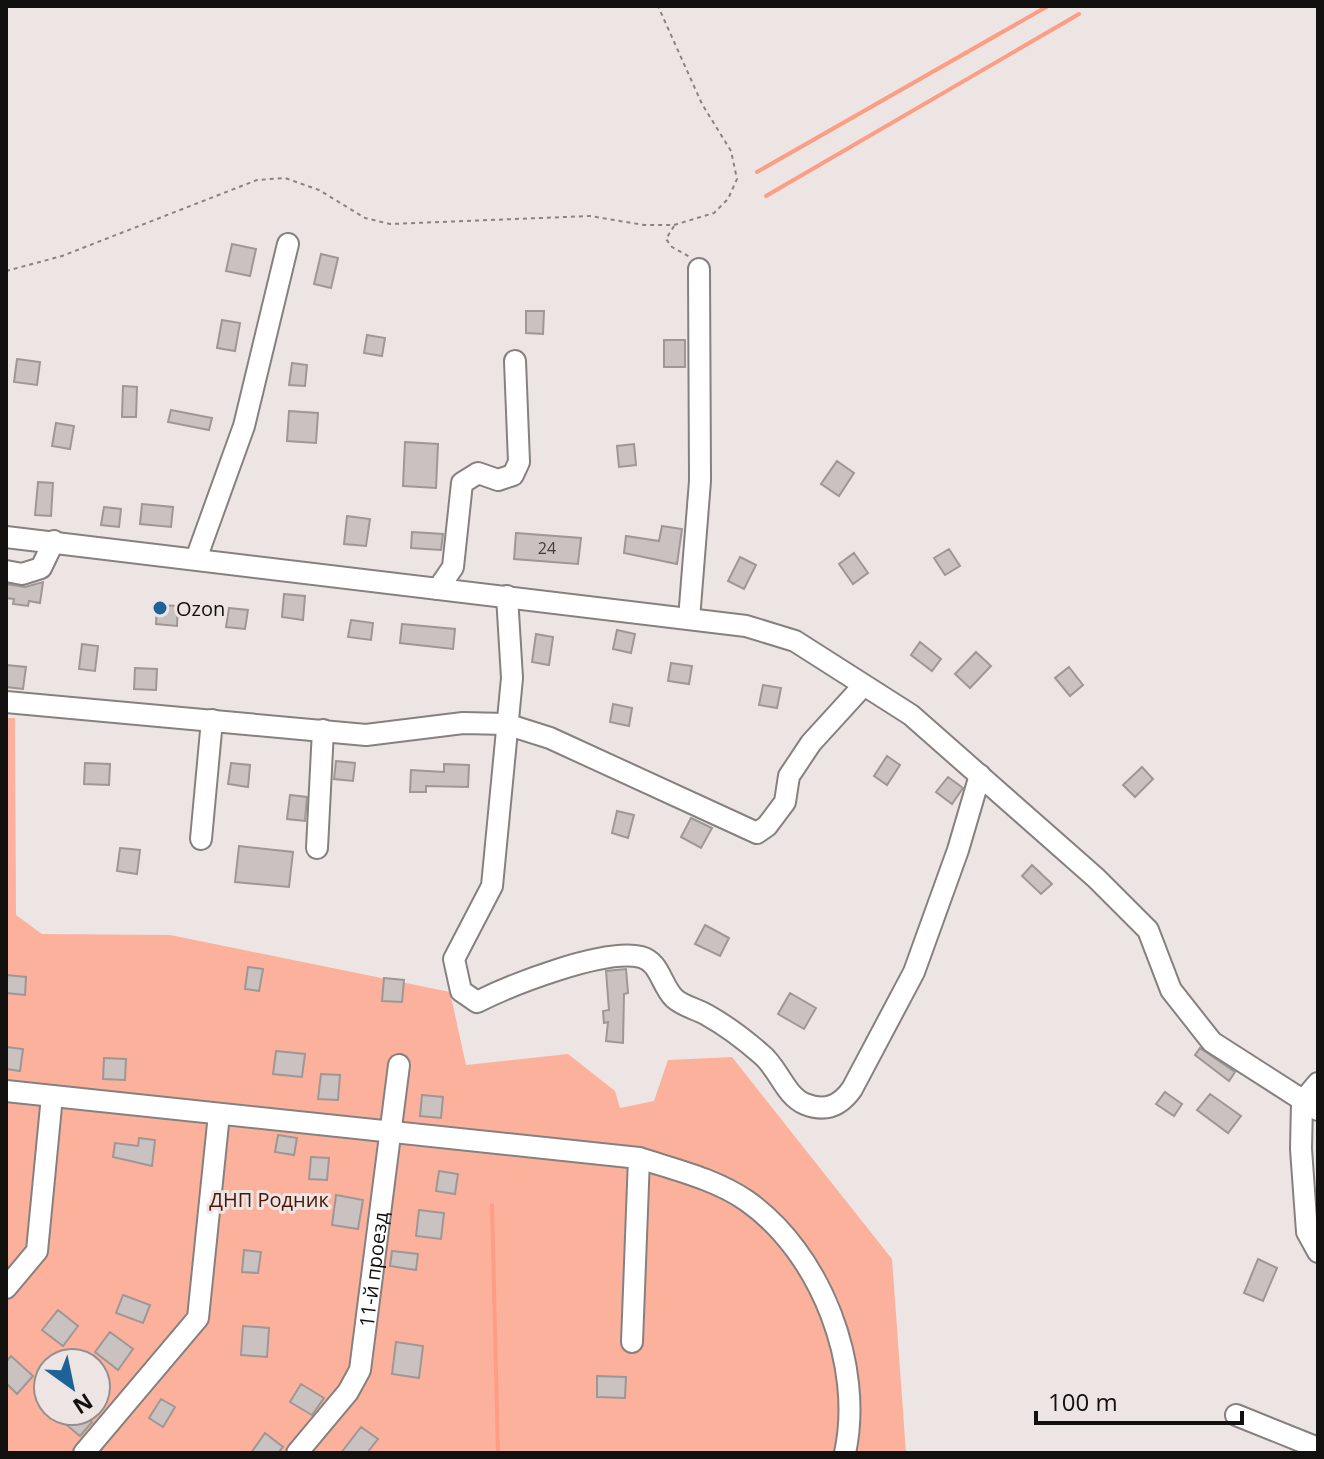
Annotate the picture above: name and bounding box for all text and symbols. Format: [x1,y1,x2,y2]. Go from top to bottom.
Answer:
house number: 24 [538,537,556,559]
place label: Ozon [176,595,225,622]
marker: Ozon [151,599,169,617]
park label: ДНП Родник [209,1186,329,1213]
street label: 11-й проезд [352,1209,394,1329]
north arrow [32,1347,112,1427]
scale bar [1036,1375,1242,1425]
text: 100 m [1048,1385,1118,1418]
text: N [68,1387,99,1422]

